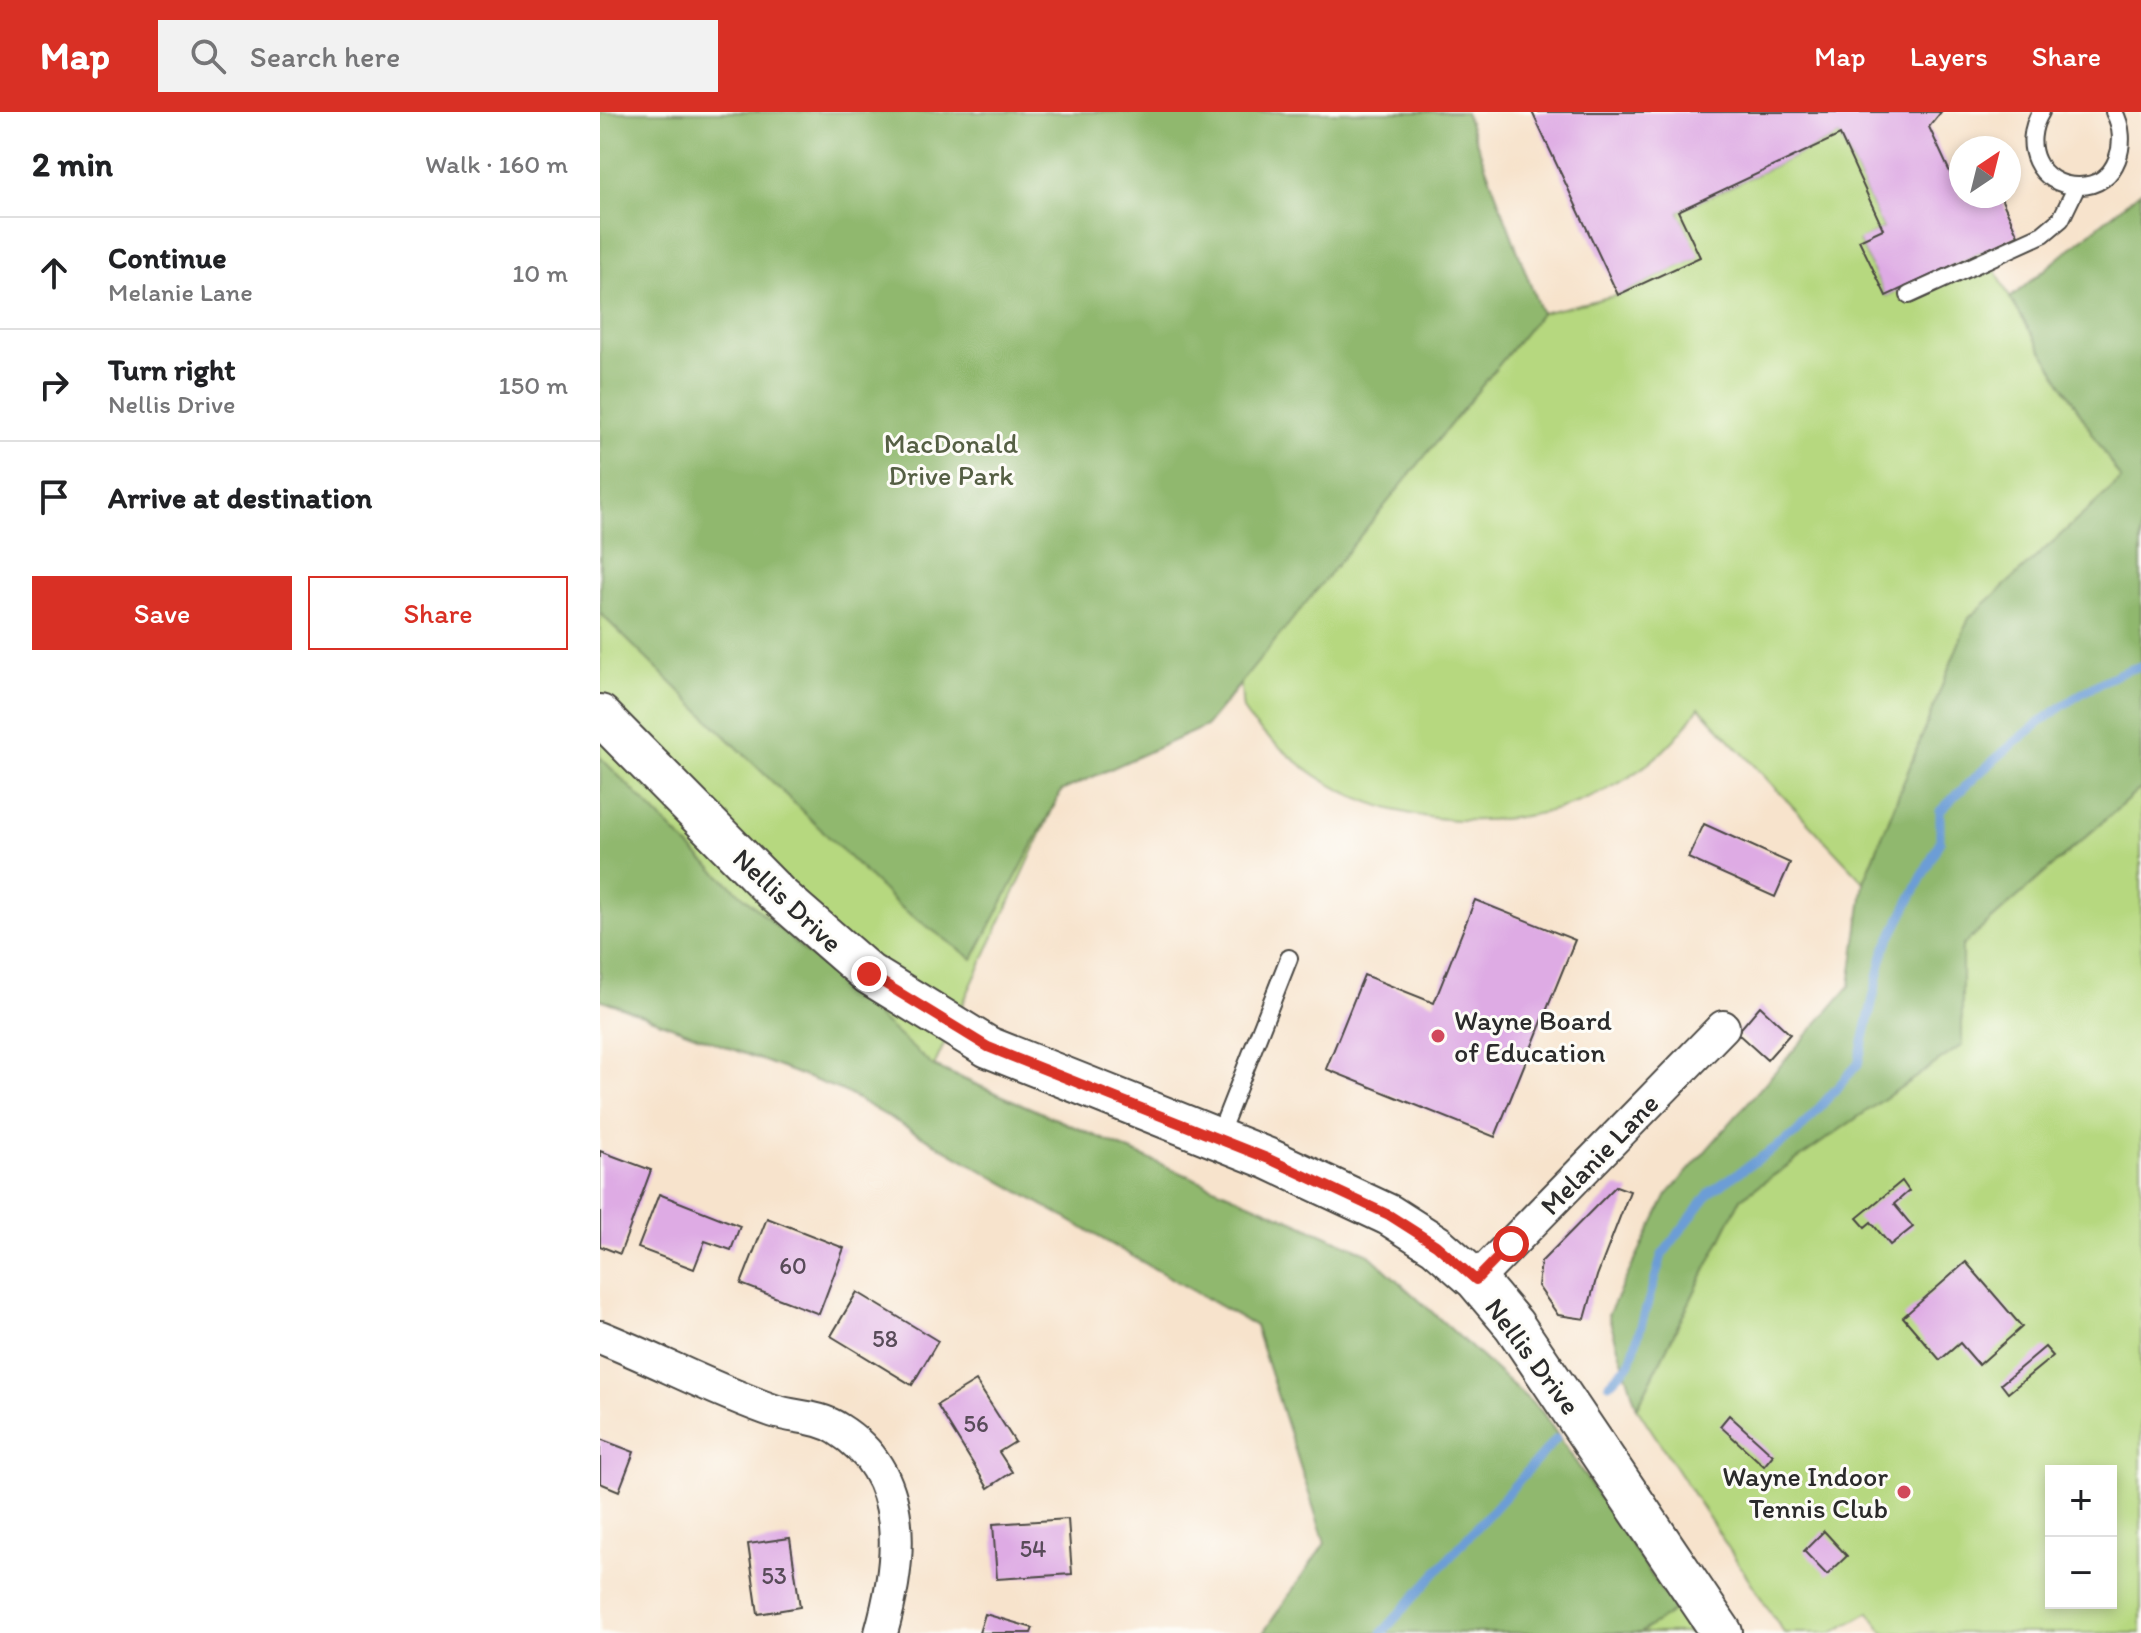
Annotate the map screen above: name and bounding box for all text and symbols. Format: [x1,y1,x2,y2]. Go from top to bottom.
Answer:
search box [158,20,718,92]
text: Map [40,33,110,79]
icon: search [186,34,230,78]
text: Search here [250,38,400,75]
text: Map [1814,39,1866,73]
text: Layers [1910,39,1988,73]
text: Share [2032,39,2101,73]
north arrow [1949,136,2021,208]
text: 2 min [32,144,113,185]
text: Walk · 160 m [425,148,568,180]
text: Continue [108,239,227,276]
icon: ahead [32,251,76,295]
text: 10 m [512,257,568,289]
text: Melanie Lane [108,276,253,308]
text: Turn right [108,351,236,388]
icon: right [32,363,76,407]
text: 150 m [499,369,568,401]
text: Nellis Drive [108,388,235,420]
park label: MacDonald Drive Park [884,426,1019,492]
icon: arrive [32,475,76,519]
text: Arrive at destination [108,479,372,516]
button: Save [32,576,292,650]
button: Share [308,576,568,650]
street label: Nellis Drive [726,841,850,959]
route end [851,956,887,992]
place label: Wayne Board of Education [1454,1003,1613,1069]
marker: Wayne Board of Education [1429,1027,1447,1045]
street label: Melanie Lane [1533,1086,1665,1222]
route start [1493,1226,1529,1262]
house number: 60 [779,1251,807,1280]
street label: Nellis Drive [1478,1291,1588,1421]
house number: 58 [872,1324,898,1353]
house number: 56 [963,1409,989,1438]
place label: Wayne Indoor Tennis Club [1722,1459,1888,1525]
map controls [2045,1465,2117,1609]
button: + [2045,1465,2117,1537]
marker: Wayne Indoor Tennis Club [1895,1483,1913,1501]
house number: 54 [1019,1534,1047,1563]
button: − [2045,1537,2117,1609]
house number: 53 [761,1561,787,1590]

